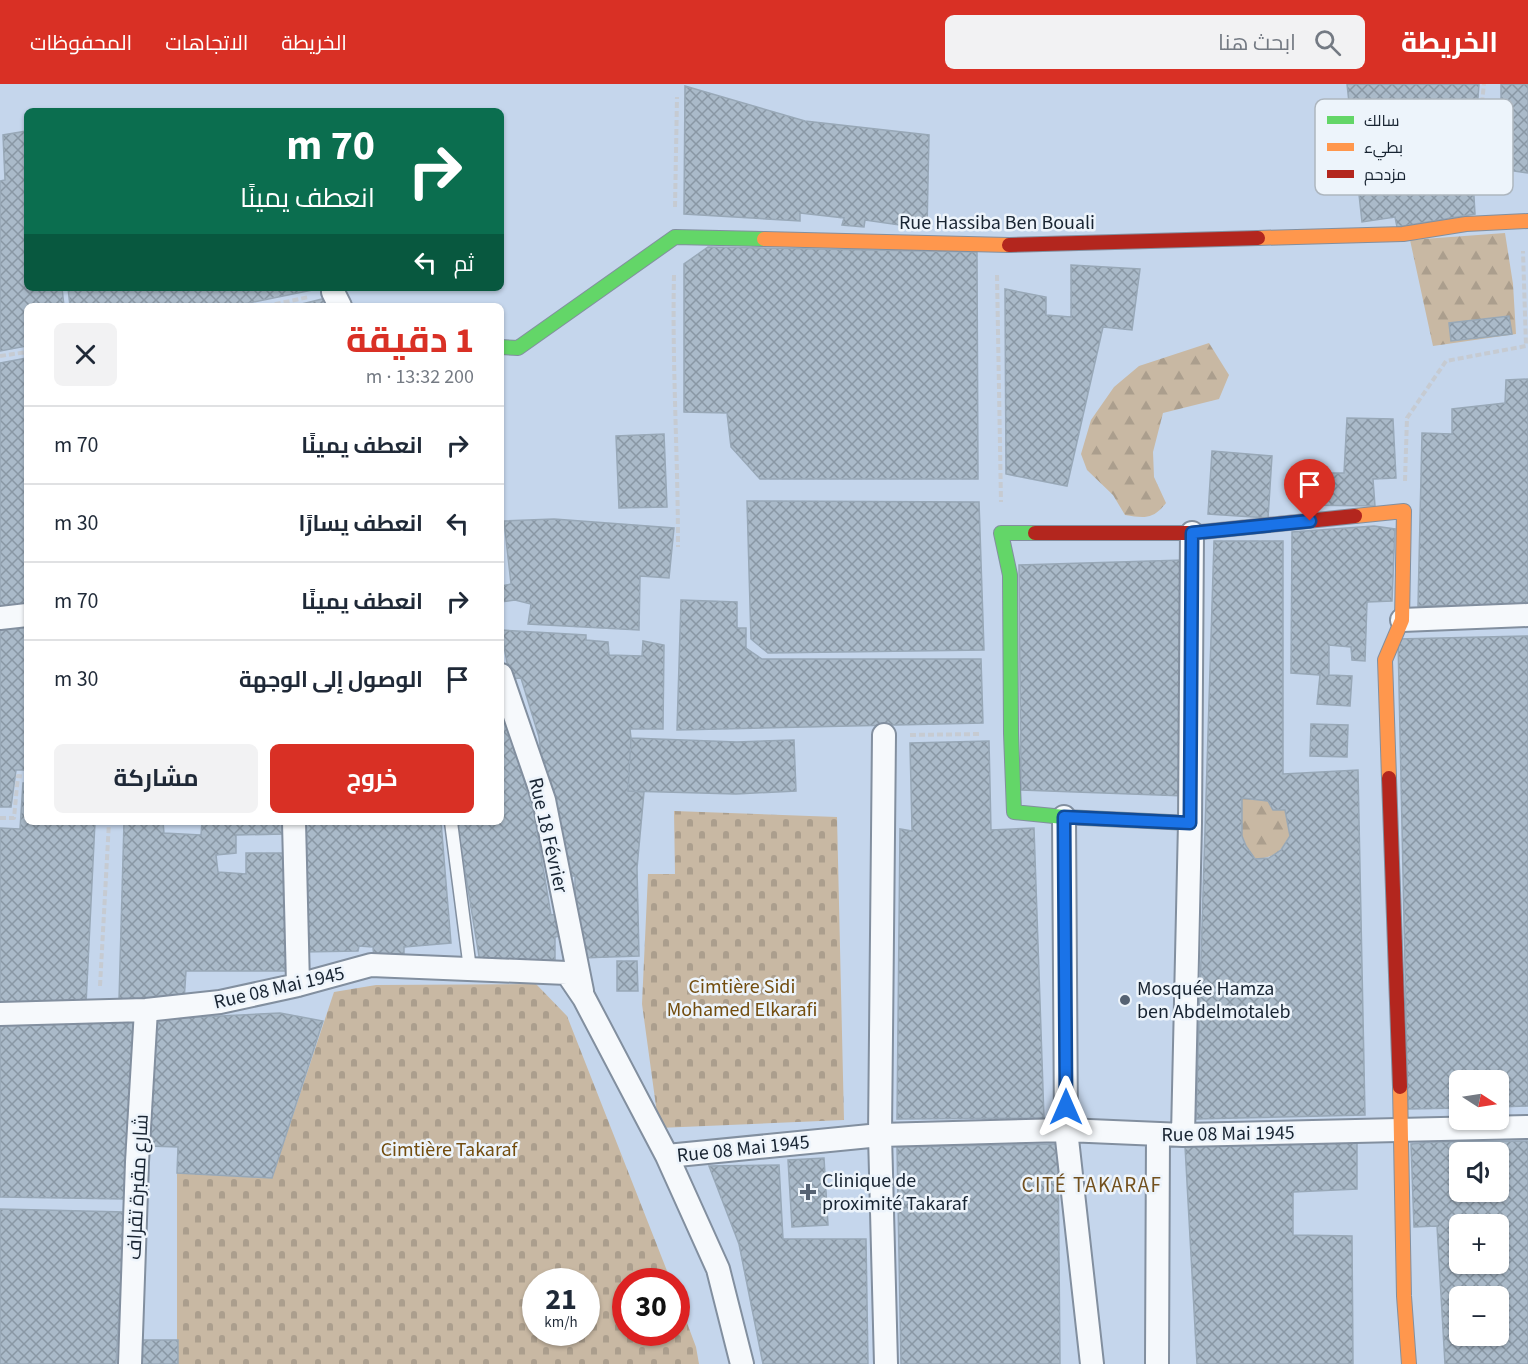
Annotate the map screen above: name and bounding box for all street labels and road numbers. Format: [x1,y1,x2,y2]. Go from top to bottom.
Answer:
street label: Rue Hassiba Ben Bouali [899,209,1095,237]
street label: Rue 18 Février [521,775,575,896]
street label: Rue 08 Mai 1945 [211,959,347,1017]
street label: شارع مقبرة تقراف [120,1113,156,1261]
street label: Rue 08 Mai 1945 [1161,1119,1295,1149]
street label: Rue 08 Mai 1945 [675,1128,811,1170]

